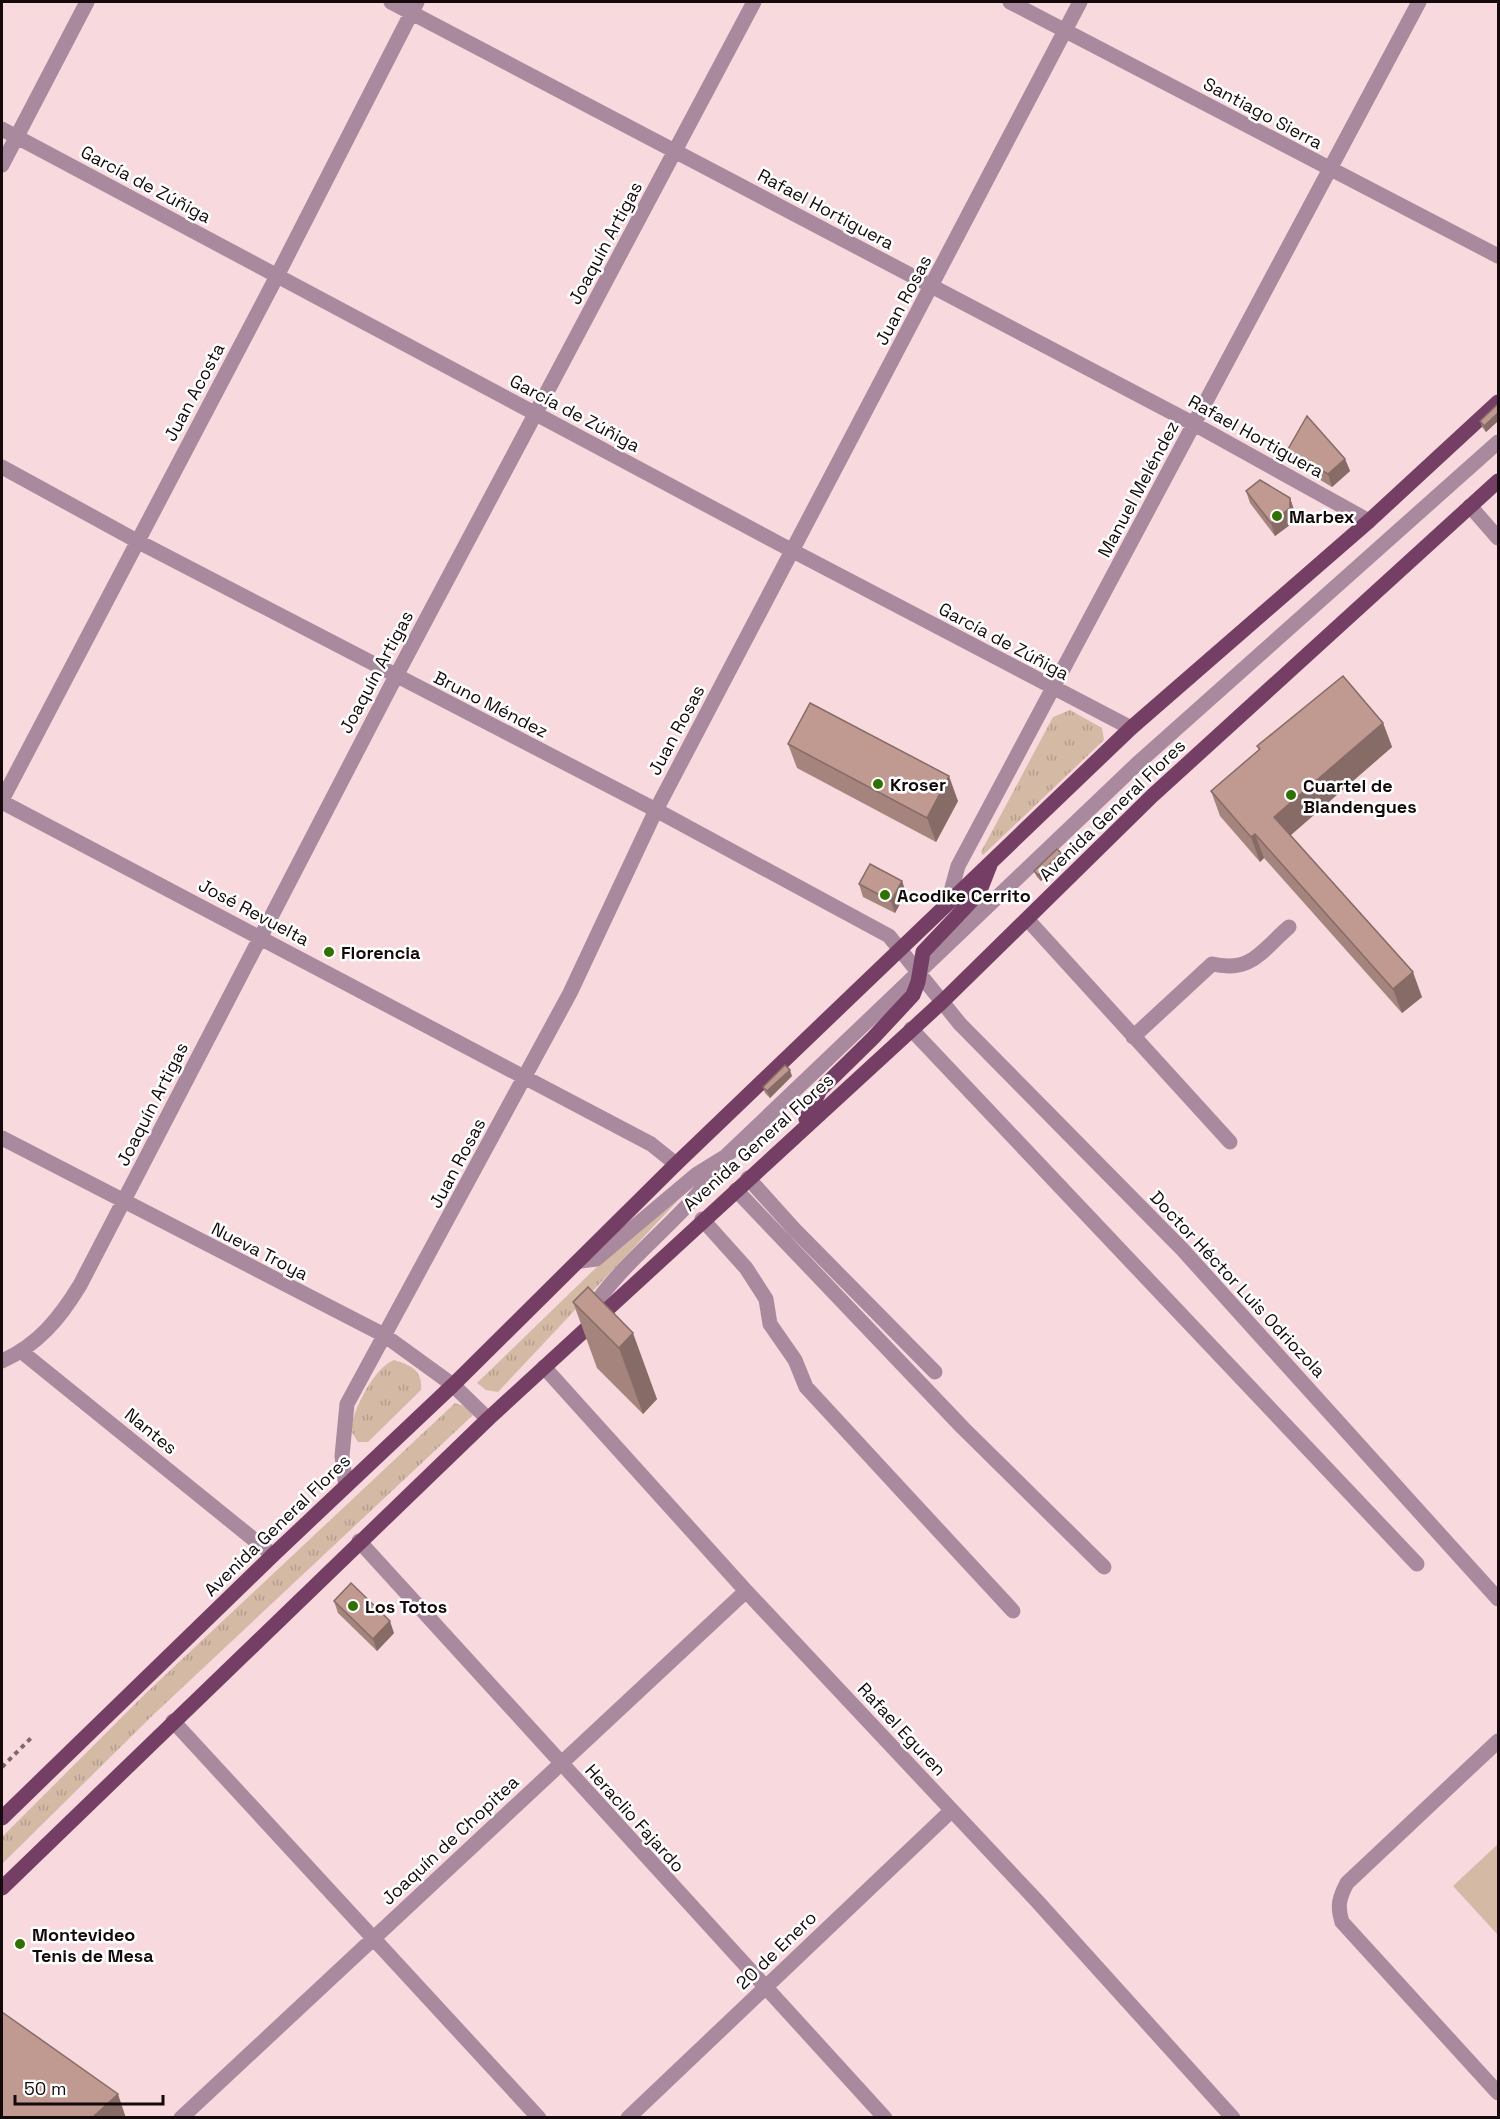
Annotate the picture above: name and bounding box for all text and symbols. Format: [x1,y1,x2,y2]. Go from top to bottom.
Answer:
street label: Santiago Sierra [1199,72,1327,154]
street label: García de Zúñiga [77,140,215,228]
street label: Rafael Hortiguera [754,163,898,255]
street label: Joaquín Artigas [563,178,647,308]
street label: Juan Rosas [870,251,936,349]
street label: Juan Acosta [158,339,230,445]
street label: García de Zúñiga [506,369,644,457]
street label: Rafael Hortiguera [1184,389,1328,483]
street label: Manuel Meléndez [1092,417,1184,561]
place label: Marbex [1289,505,1355,528]
marker: Marbex [1270,509,1284,523]
street label: García de Zúñiga [935,597,1073,685]
street label: Joaquín Artigas [334,607,418,737]
street label: Bruno Méndez [430,665,552,743]
street label: Juan Rosas [643,681,709,779]
street label: Avenida General Flores [1034,734,1190,886]
place label: Kroser [890,773,946,796]
place label: Cuartel de Blandengues [1303,774,1417,818]
marker: Kroser [871,777,885,791]
marker: Cuartel de Blandengues [1284,788,1298,802]
street label: José Revuelta [195,873,313,951]
place label: Acodike Cerrito [897,884,1031,907]
marker: Acodike Cerrito [878,888,892,902]
place label: Florencia [341,941,421,964]
marker: Florencia [322,945,336,959]
street label: Joaquín Artigas [111,1038,193,1170]
street label: Avenida General Flores [678,1068,838,1216]
street label: Juan Rosas [424,1114,490,1212]
street label: Doctor Héctor Luis Odriozola [1145,1186,1331,1382]
street label: Nueva Troya [208,1217,312,1285]
street label: Nantes [120,1403,182,1459]
street label: Avenida General Flores [199,1449,355,1601]
place label: Los Totos [365,1595,447,1618]
marker: Los Totos [346,1599,360,1613]
street label: Rafael Eguren [853,1677,951,1781]
street label: Heraclio Fajardo [580,1759,690,1877]
street label: Joaquín de Chopitea [376,1770,524,1910]
street label: 20 de Enero [731,1906,821,1994]
place label: Montevideo Tenis de Mesa [32,1923,154,1967]
marker: Montevideo Tenis de Mesa [13,1937,27,1951]
scale bar [15,2068,164,2106]
text: 50 m [24,2077,66,2100]

